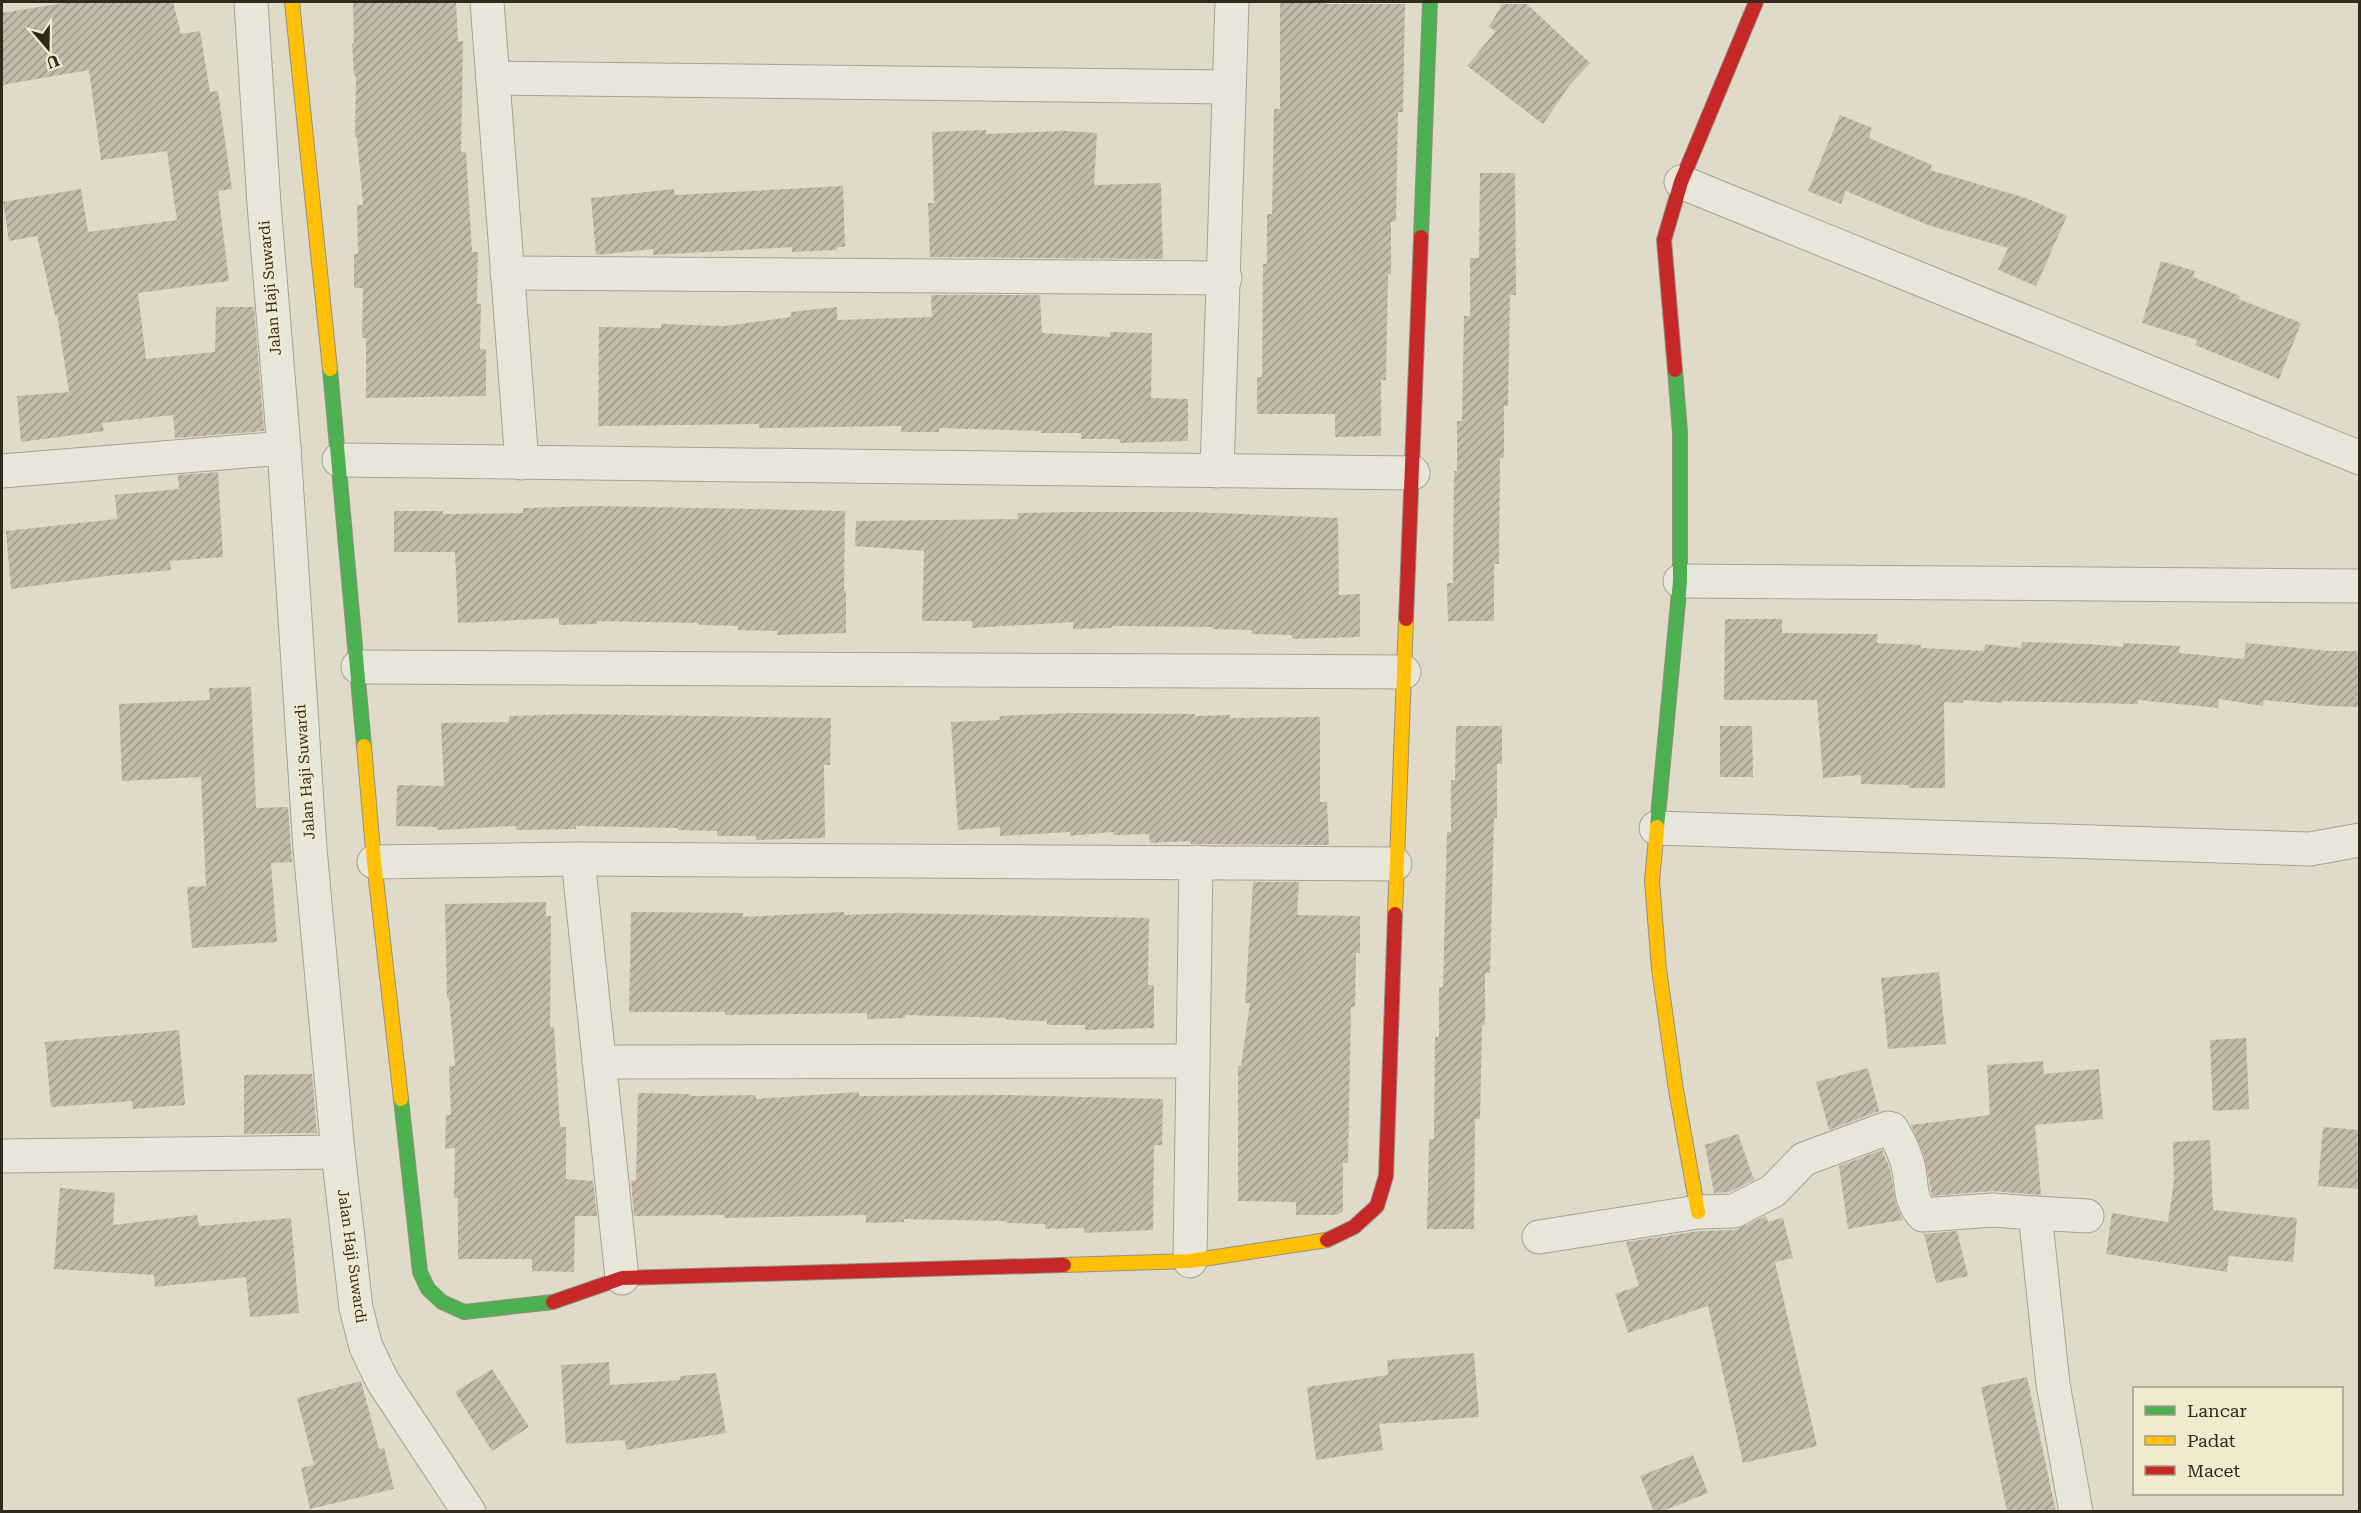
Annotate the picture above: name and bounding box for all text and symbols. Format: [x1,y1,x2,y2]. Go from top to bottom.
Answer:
north arrow [18,18,78,78]
text: U [44,51,62,73]
street label: Jalan Haji Suwardi [255,220,285,356]
street label: Jalan Haji Suwardi [291,704,319,840]
street label: Jalan Haji Suwardi [334,1188,370,1325]
legend [2133,1387,2343,1495]
text: Lancar [2187,1400,2247,1421]
text: Padat [2187,1430,2236,1451]
text: Macet [2187,1460,2240,1481]

